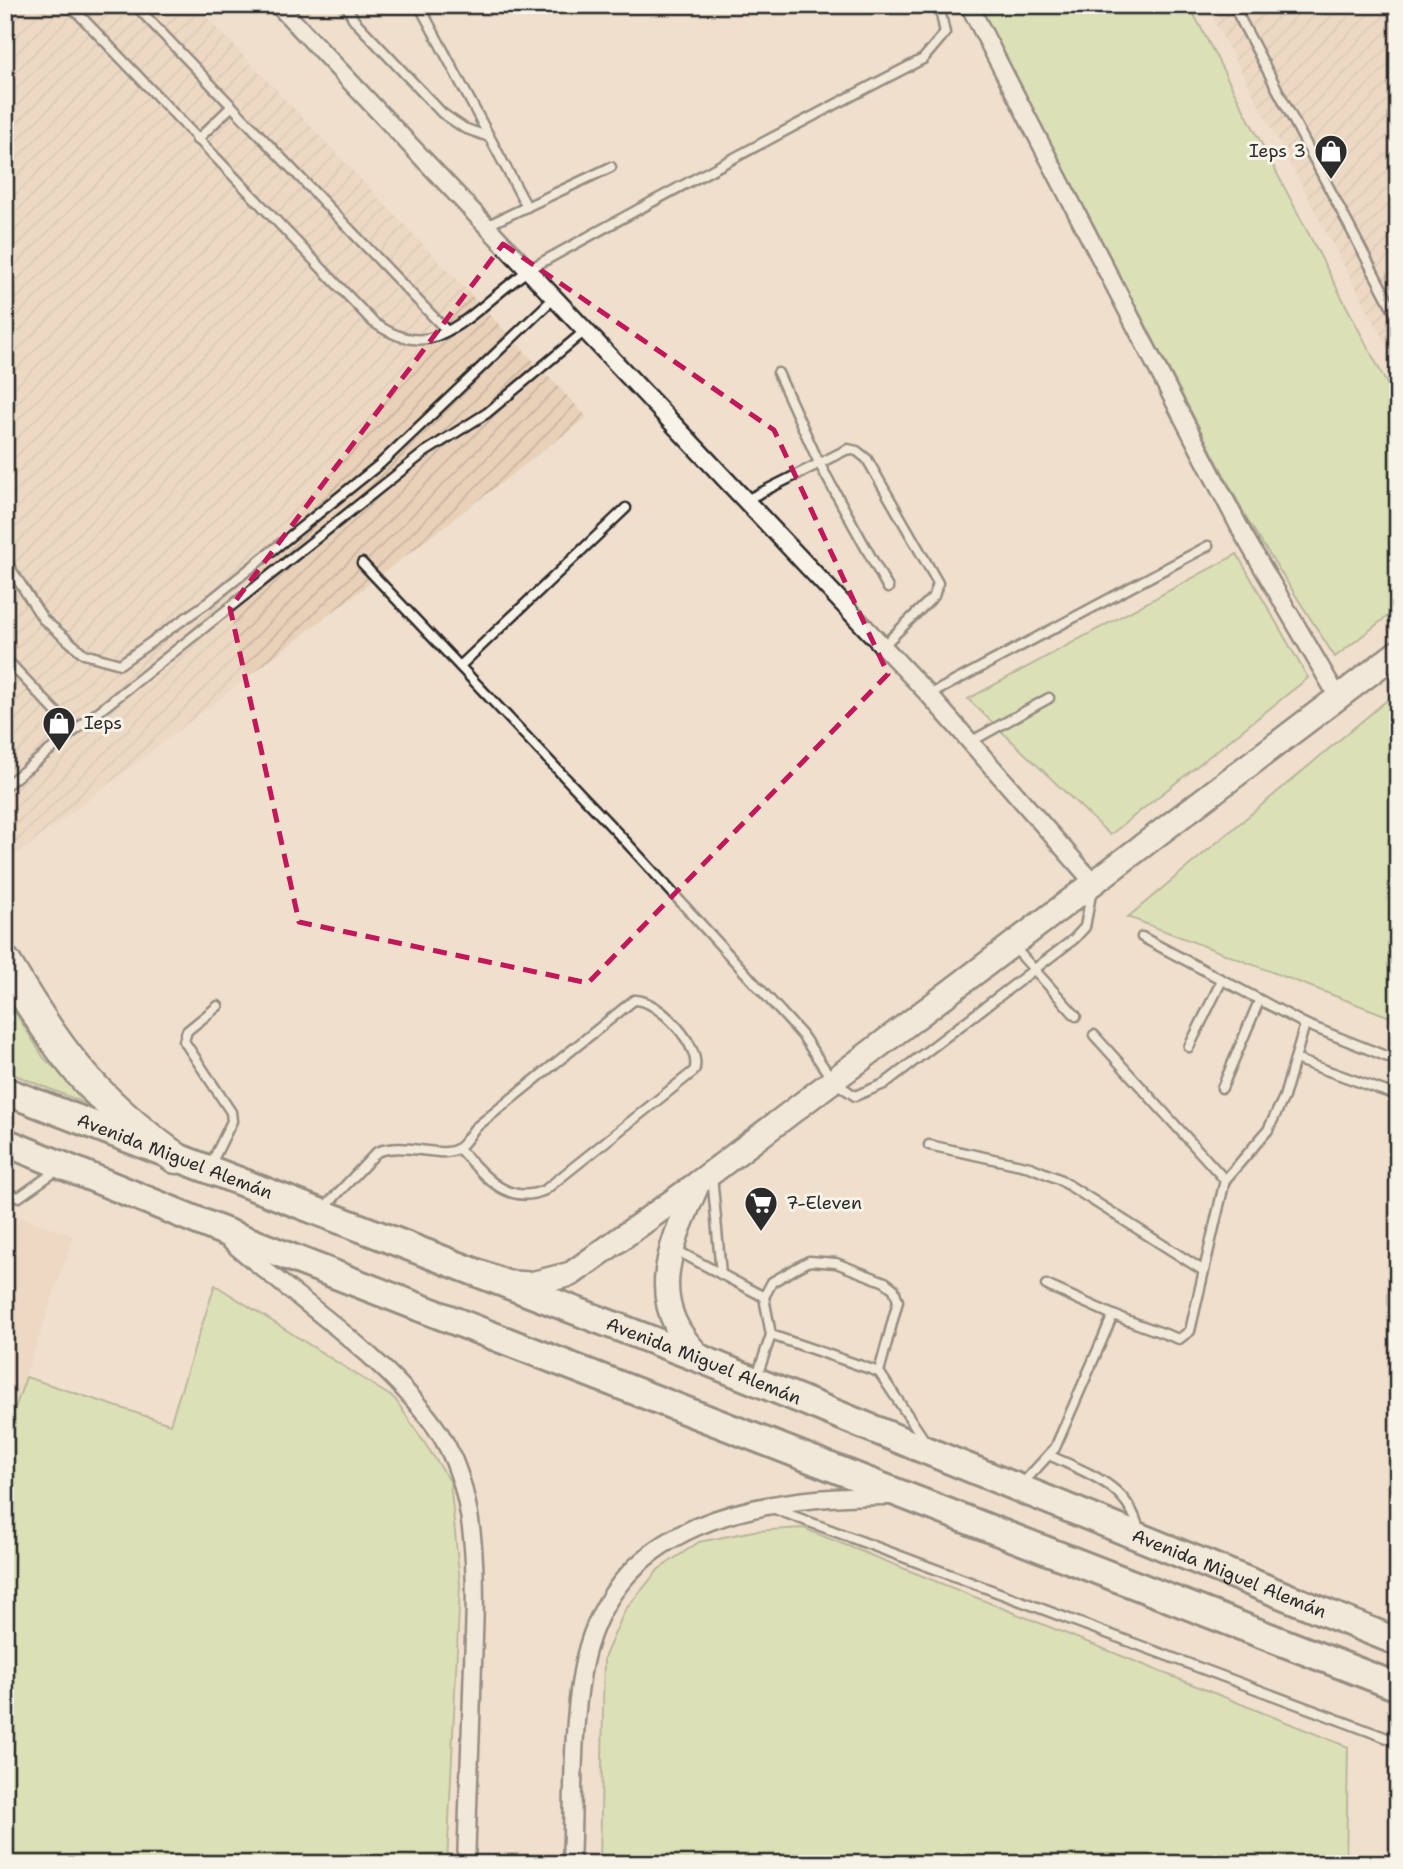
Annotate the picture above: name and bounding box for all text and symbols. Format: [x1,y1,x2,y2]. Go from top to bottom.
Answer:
shop icon: Ieps 3 [1312,132,1350,181]
place label: Ieps 3 [1249,139,1306,163]
shop icon: Ieps [40,704,78,753]
place label: Ieps [84,711,122,735]
street label: Avenida Miguel Alemán [74,1108,276,1205]
supermarket icon: 7-Eleven [742,1184,780,1233]
place label: 7-Eleven [786,1191,862,1215]
street label: Avenida Miguel Alemán [603,1312,805,1410]
street label: Avenida Miguel Alemán [1129,1523,1330,1624]

